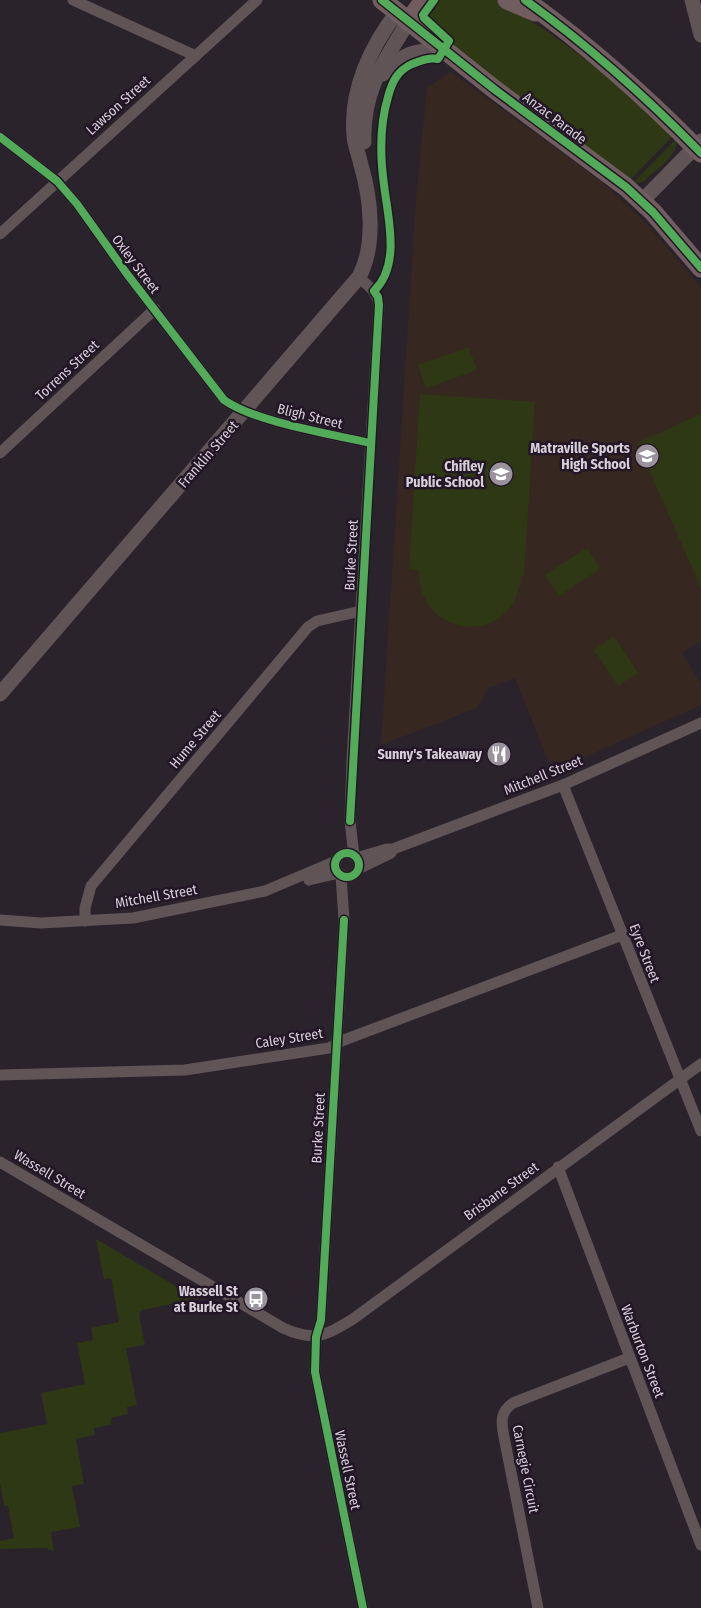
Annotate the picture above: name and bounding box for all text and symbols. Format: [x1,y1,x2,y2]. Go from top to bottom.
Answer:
street label: Lawson Street [83,72,154,139]
street label: Anzac Parade [519,89,590,148]
street label: Oxley Street [108,232,163,297]
street label: Torrens Street [32,336,103,404]
street label: Bligh Street [276,400,345,433]
street label: Franklin Street [175,417,242,491]
place label: Matraville Sports High School [530,440,630,473]
school or university icon: Matraville Sports High School [634,443,660,469]
place label: Chifley Public School [406,458,484,491]
school or university icon: Chifley Public School [488,461,514,487]
street label: Burke Street [341,519,362,591]
street label: Hume Street [166,706,225,772]
restaurant icon: Sunny's Takeaway [486,741,512,767]
place label: Sunny's Takeaway [377,746,482,763]
street label: Mitchell Street [501,752,585,799]
street label: Mitchell Street [114,881,199,912]
street label: Eyre Street [626,921,664,985]
street label: Caley Street [254,1025,324,1052]
street label: Burke Street [308,1092,329,1164]
street label: Wassell Street [11,1146,89,1203]
street label: Brisbane Street [461,1158,542,1224]
place label: Wassell St at Burke St [174,1283,239,1316]
bus stop icon: Wassell St at Burke St [243,1286,269,1312]
street label: Warburton Street [617,1302,668,1401]
street label: Carnegie Circuit [509,1423,542,1515]
street label: Wassell Street [331,1429,364,1512]

